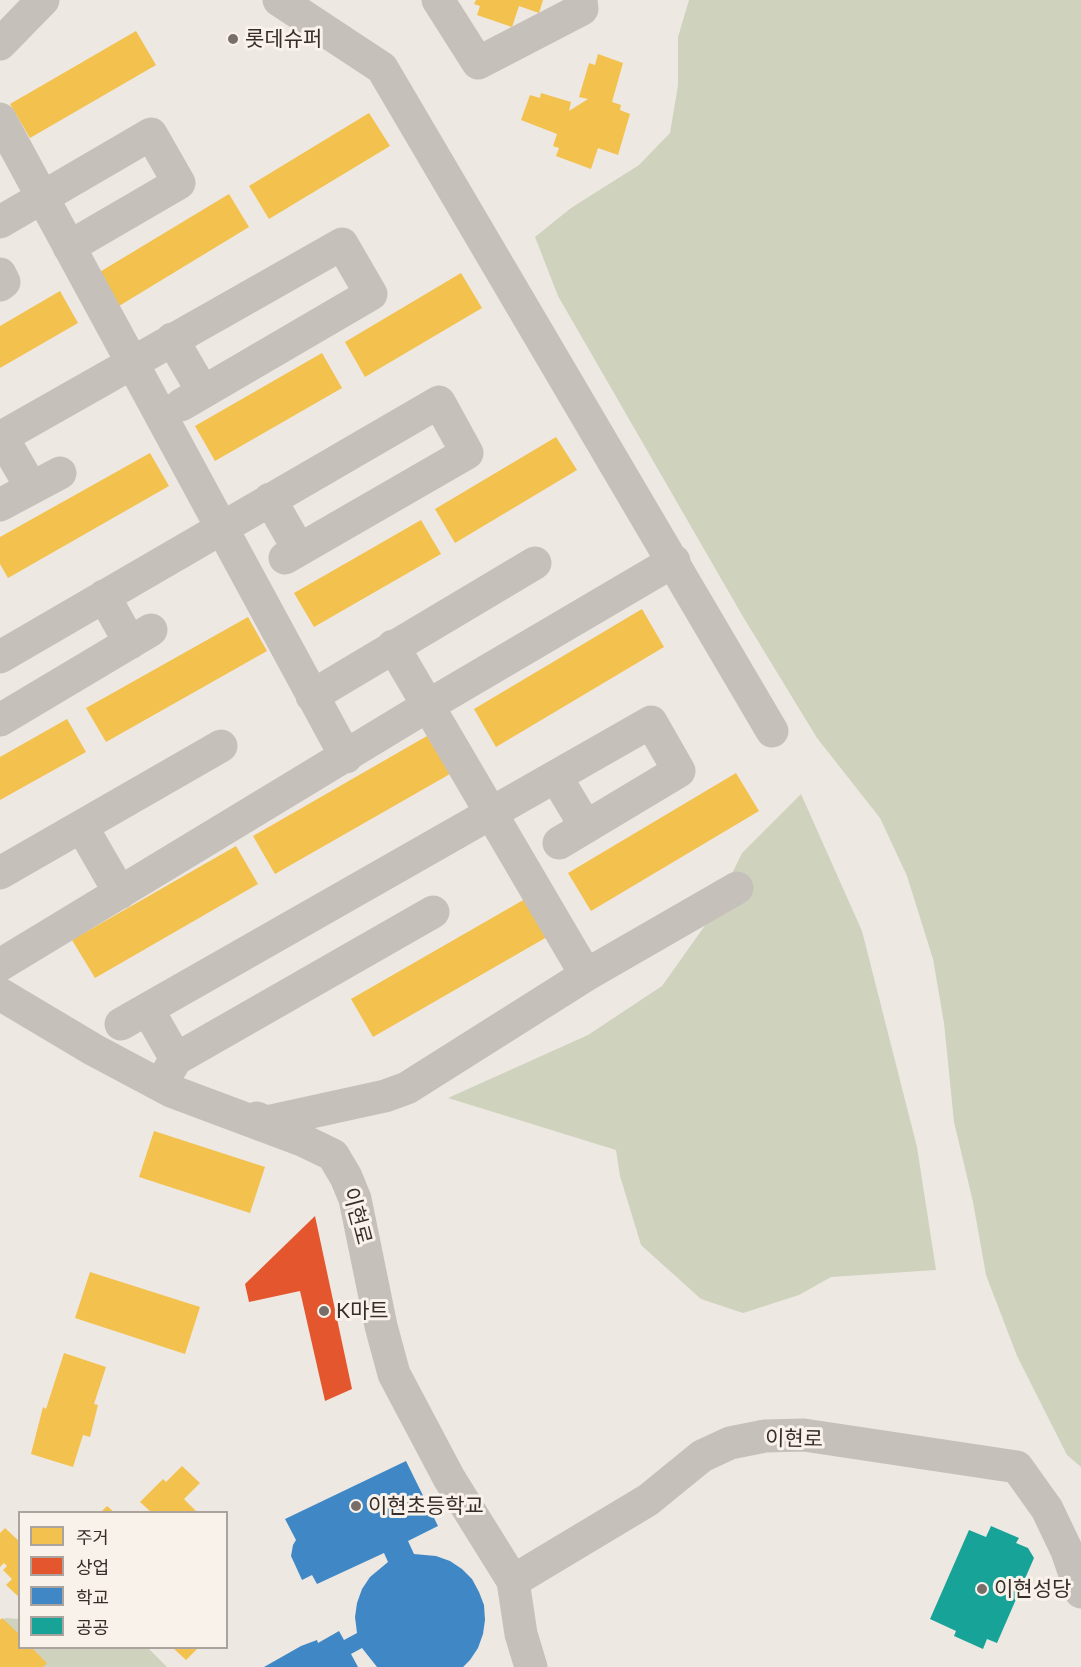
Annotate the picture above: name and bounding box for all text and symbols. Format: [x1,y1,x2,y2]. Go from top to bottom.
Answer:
place label: 롯데슈퍼 [245,26,322,52]
marker: 롯데슈퍼 [226,32,240,46]
street label: 이현로 [337,1185,377,1247]
place label: K마트 [336,1298,389,1324]
marker: K마트 [317,1304,331,1318]
street label: 이현로 [765,1426,823,1452]
place label: 이현초등학교 [368,1493,484,1519]
marker: 이현초등학교 [349,1499,363,1513]
legend [18,1511,228,1649]
text: 주거 [76,1526,109,1548]
text: 상업 [76,1556,109,1578]
place label: 이현성당 [994,1576,1071,1602]
marker: 이현성당 [975,1582,989,1596]
text: 학교 [76,1586,109,1608]
text: 공공 [76,1616,109,1638]

